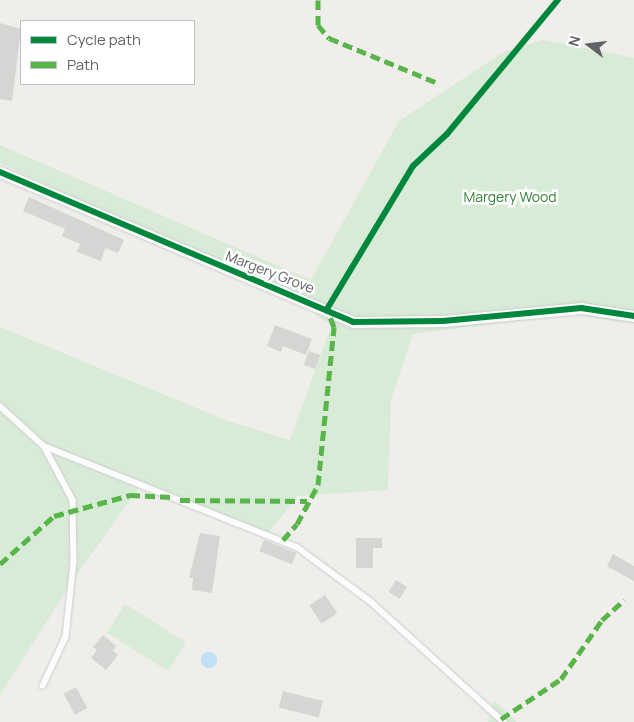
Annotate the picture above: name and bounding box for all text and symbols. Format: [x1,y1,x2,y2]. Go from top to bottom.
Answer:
legend [20,20,195,85]
north arrow [564,20,614,70]
text: Cycle path [67,29,141,50]
text: N [564,34,585,48]
text: Path [67,54,99,75]
park label: Margery Wood [463,189,557,205]
street label: Margery Grove [223,247,317,297]

